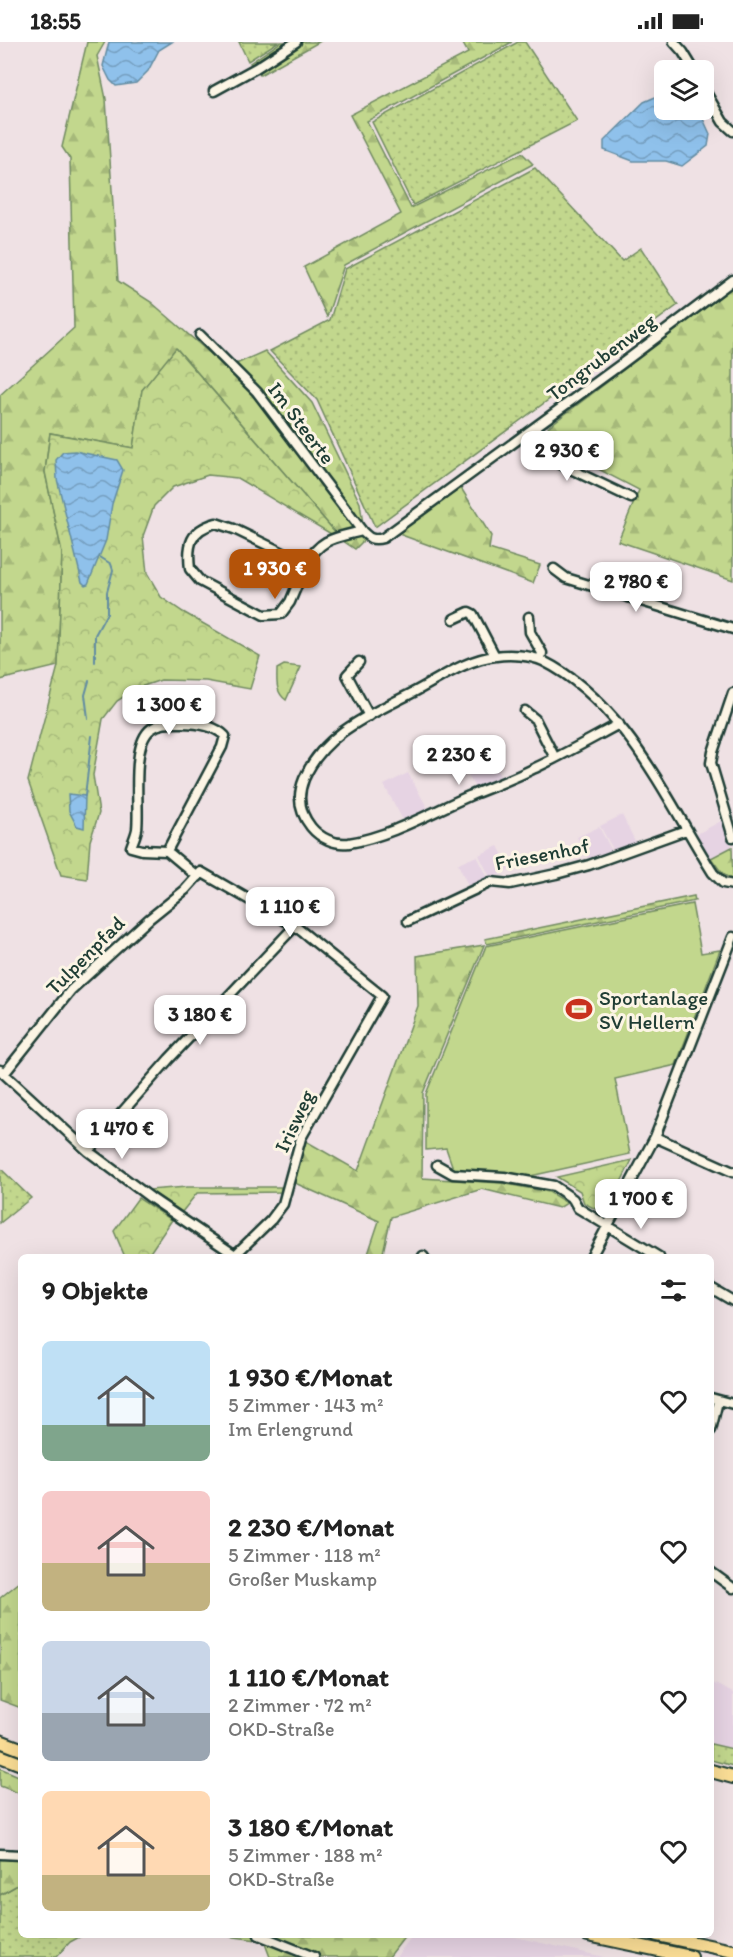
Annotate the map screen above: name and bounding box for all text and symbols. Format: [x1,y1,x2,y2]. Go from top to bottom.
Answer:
text: 18:55 [30,8,81,35]
map controls [654,60,714,120]
button: layers [654,60,714,120]
street label: Tongrubenweg [542,308,661,406]
street label: Im Steerte [263,377,341,469]
pin: 2 930 € [512,431,622,482]
text: 2 930 € [535,438,599,462]
pin: 1 930 € [220,549,330,600]
text: 1 930 € [243,556,307,580]
pin: 2 780 € [581,562,691,613]
text: 2 780 € [604,569,668,593]
pin: 1 300 € [114,685,224,736]
text: 1 300 € [136,692,202,716]
pin: 2 230 € [404,735,514,786]
text: 2 230 € [427,742,491,766]
street label: Friesenhof [493,833,591,875]
pin: 1 110 € [235,887,345,938]
text: 1 110 € [260,894,320,918]
street label: Tulpenpfad [40,910,130,1000]
place label: Sportanlage SV Hellern [599,985,708,1034]
sports icon: Sportanlage SV Hellern [564,994,594,1024]
pin: 3 180 € [145,995,255,1046]
text: 3 180 € [168,1002,232,1026]
street label: Irisweg [269,1086,319,1156]
pin: 1 470 € [67,1109,177,1160]
text: 1 470 € [90,1116,154,1140]
pin: 1 700 € [586,1179,696,1230]
text: 1 700 € [609,1186,673,1210]
text: 9 Objekte [42,1274,148,1306]
icon: filters [657,1274,690,1307]
text: 1 930 €/Monat [228,1361,392,1393]
icon: home [90,1365,162,1437]
icon: heart [657,1385,690,1418]
text: 5 Zimmer · 143 m² [228,1393,383,1417]
text: Im Erlengrund [228,1417,353,1441]
text: 2 230 €/Monat [228,1511,394,1543]
icon: home [90,1515,162,1587]
icon: heart [657,1535,690,1568]
text: 5 Zimmer · 118 m² [228,1543,381,1567]
text: Großer Muskamp [228,1567,377,1591]
text: 1 110 €/Monat [228,1661,389,1693]
icon: home [90,1665,162,1737]
icon: heart [657,1685,690,1718]
text: 2 Zimmer · 72 m² [228,1693,372,1717]
text: OKD-Straße [228,1717,334,1741]
text: 3 180 €/Monat [228,1811,393,1843]
icon: home [90,1815,162,1887]
icon: heart [657,1835,690,1868]
text: 5 Zimmer · 188 m² [228,1843,382,1867]
text: OKD-Straße [228,1867,334,1891]

